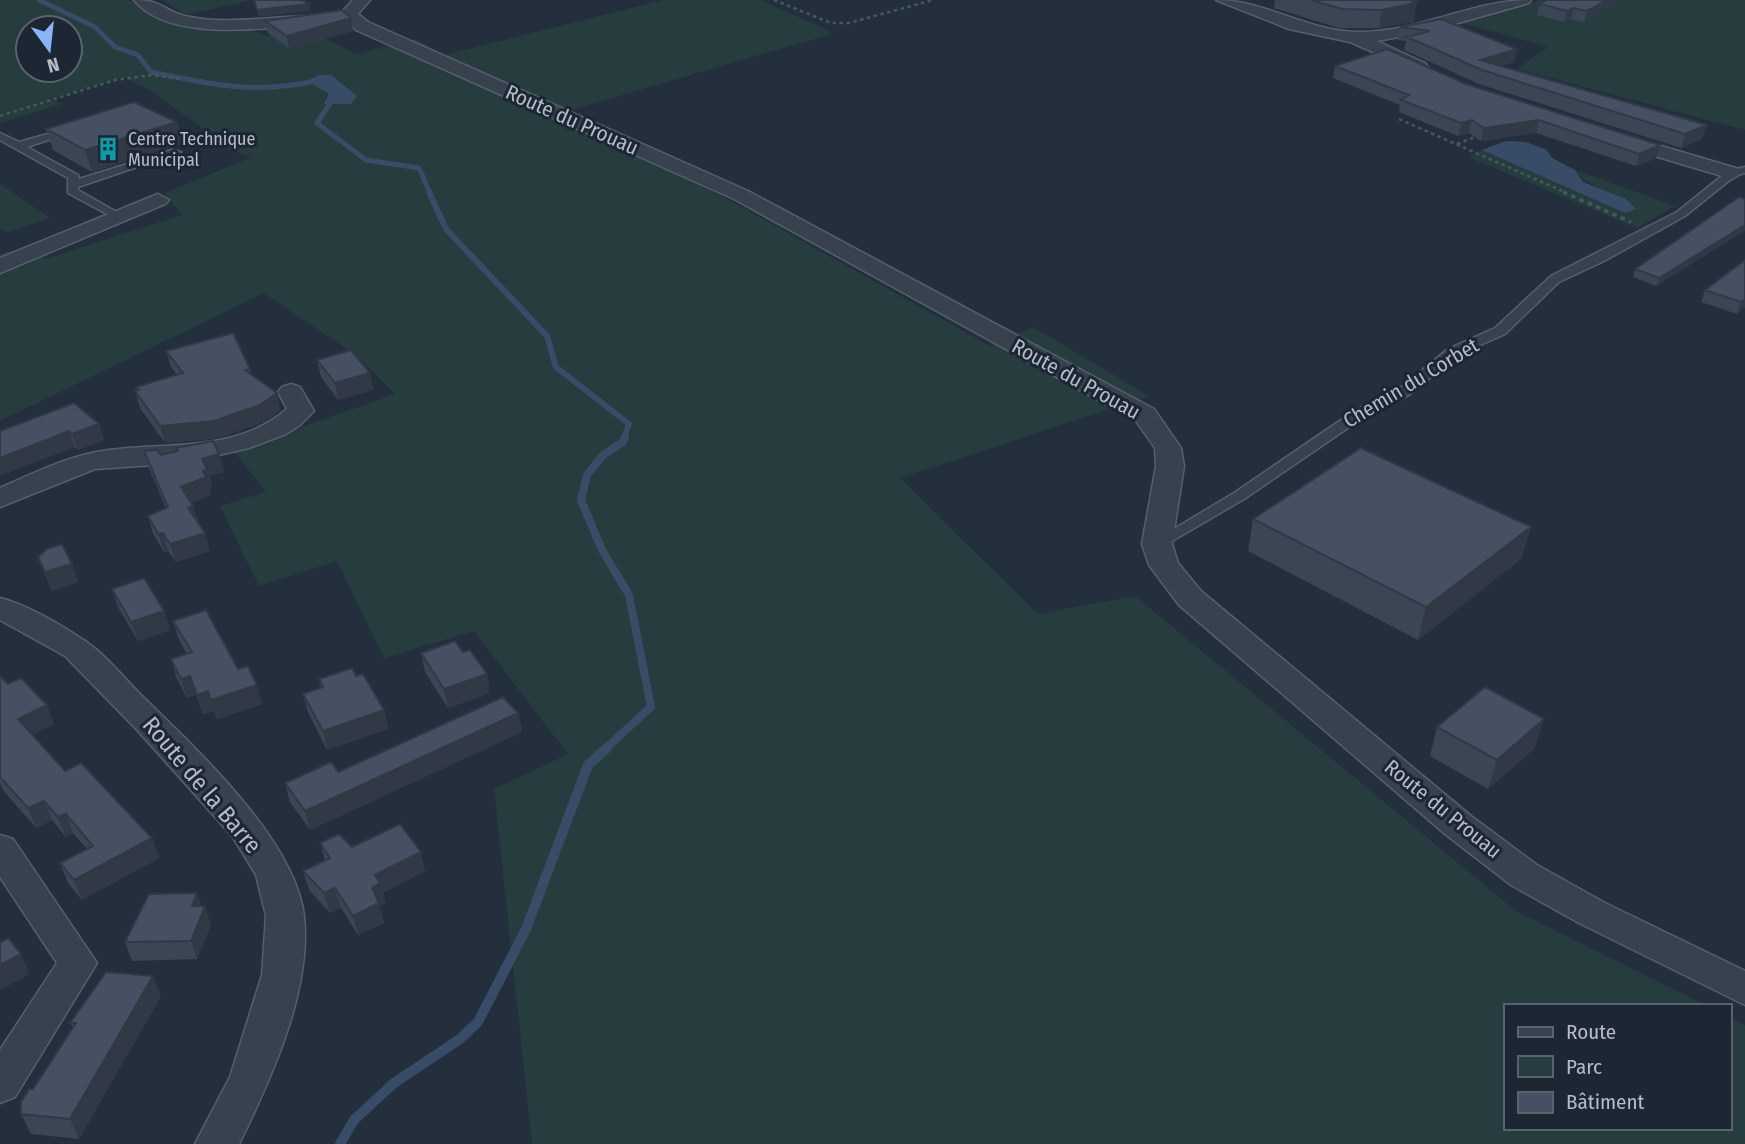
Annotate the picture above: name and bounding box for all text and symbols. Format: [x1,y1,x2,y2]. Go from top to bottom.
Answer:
north arrow [14,14,84,84]
text: N [45,52,62,78]
street label: Route du Prouau [501,79,643,161]
place label: Centre Technique Municipal [128,128,255,171]
building icon: Centre Technique Municipal [94,135,122,163]
street label: Chemin du Corbet [1338,332,1484,434]
street label: Route du Prouau [1007,333,1145,425]
street label: Route de la Barre [137,711,267,859]
street label: Route du Prouau [1379,754,1507,864]
legend [1504,1004,1731,1130]
text: Route [1566,1019,1616,1045]
text: Parc [1566,1054,1602,1080]
text: Bâtiment [1566,1089,1645,1115]

